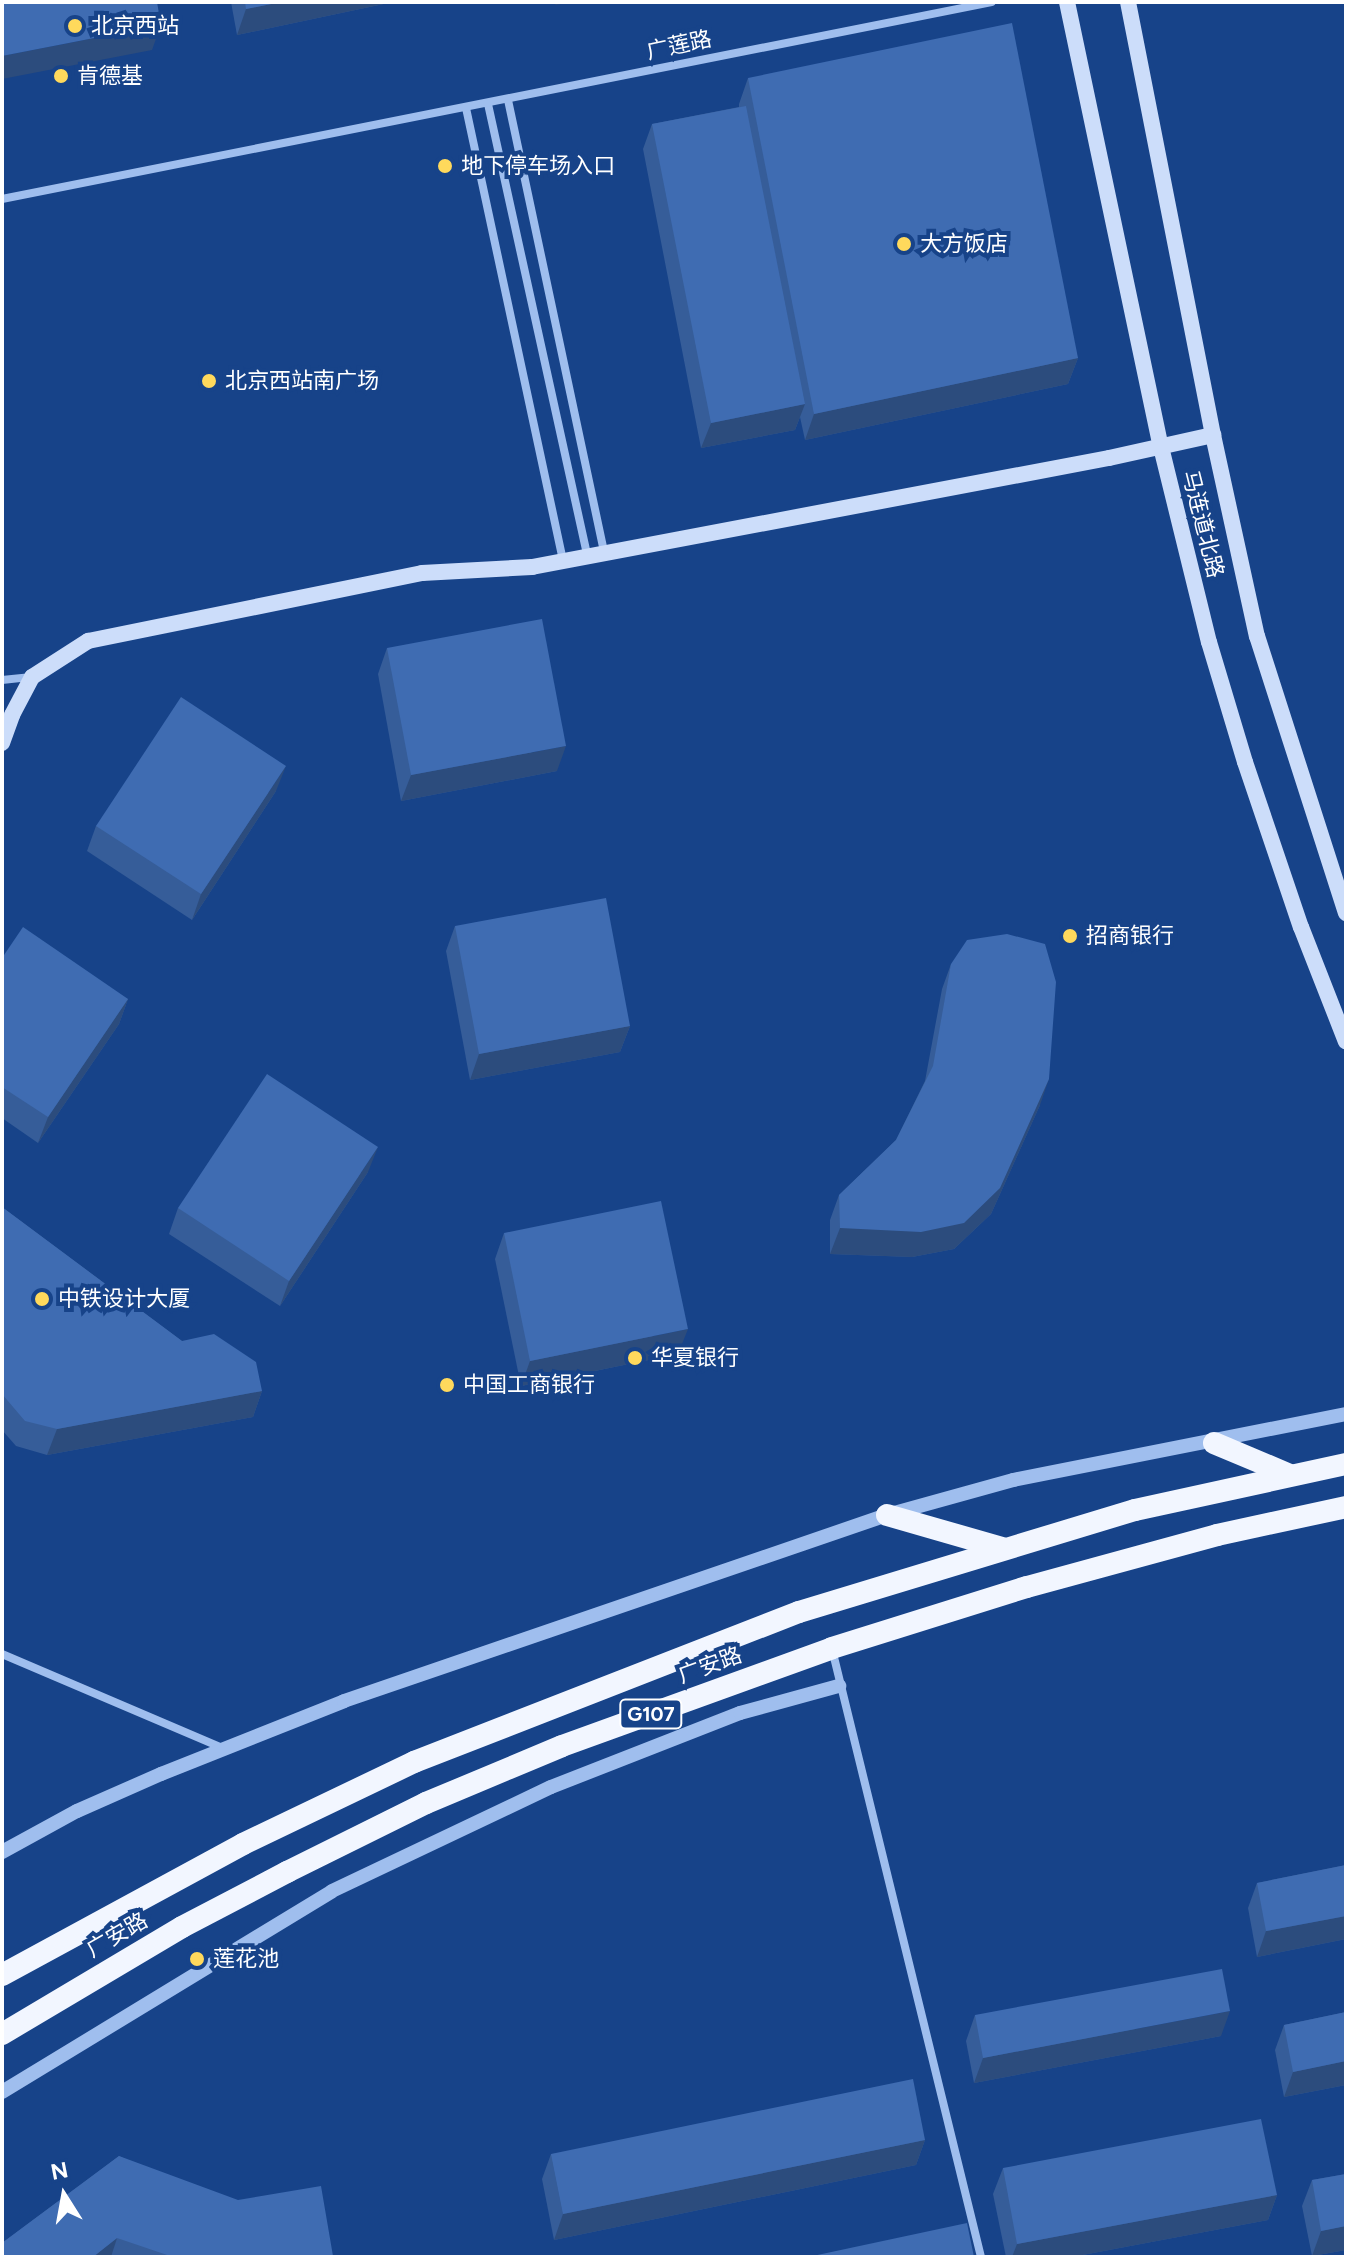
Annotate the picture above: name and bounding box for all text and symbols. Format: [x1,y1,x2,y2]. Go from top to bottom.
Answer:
place label: 北京西站 [91,13,179,39]
marker: 北京西站 [66,17,84,35]
street label: 广莲路 [644,25,714,65]
place label: 肯德基 [77,63,143,89]
marker: 肯德基 [52,67,70,85]
place label: 地下停车场入口 [461,153,615,179]
marker: 地下停车场入口 [436,157,454,175]
place label: 大方饭店 [920,231,1008,257]
marker: 大方饭店 [895,235,913,253]
place label: 北京西站南广场 [225,368,379,394]
marker: 北京西站南广场 [200,372,218,390]
street label: 马连道北路 [1177,467,1229,581]
place label: 招商银行 [1086,923,1174,949]
marker: 招商银行 [1061,927,1079,945]
place label: 中铁设计大厦 [58,1286,190,1312]
marker: 中铁设计大厦 [33,1290,51,1308]
place label: 华夏银行 [651,1345,739,1371]
marker: 华夏银行 [626,1349,644,1367]
place label: 中国工商银行 [463,1372,595,1398]
marker: 中国工商银行 [438,1376,456,1394]
street label: 广安路 [674,1641,746,1689]
road number: G107 [619,1698,683,1730]
street label: 广安路 [82,1907,152,1963]
place label: 莲花池 [213,1946,279,1972]
marker: 莲花池 [188,1950,206,1968]
north arrow [24,2155,104,2235]
text: N [48,2156,70,2186]

